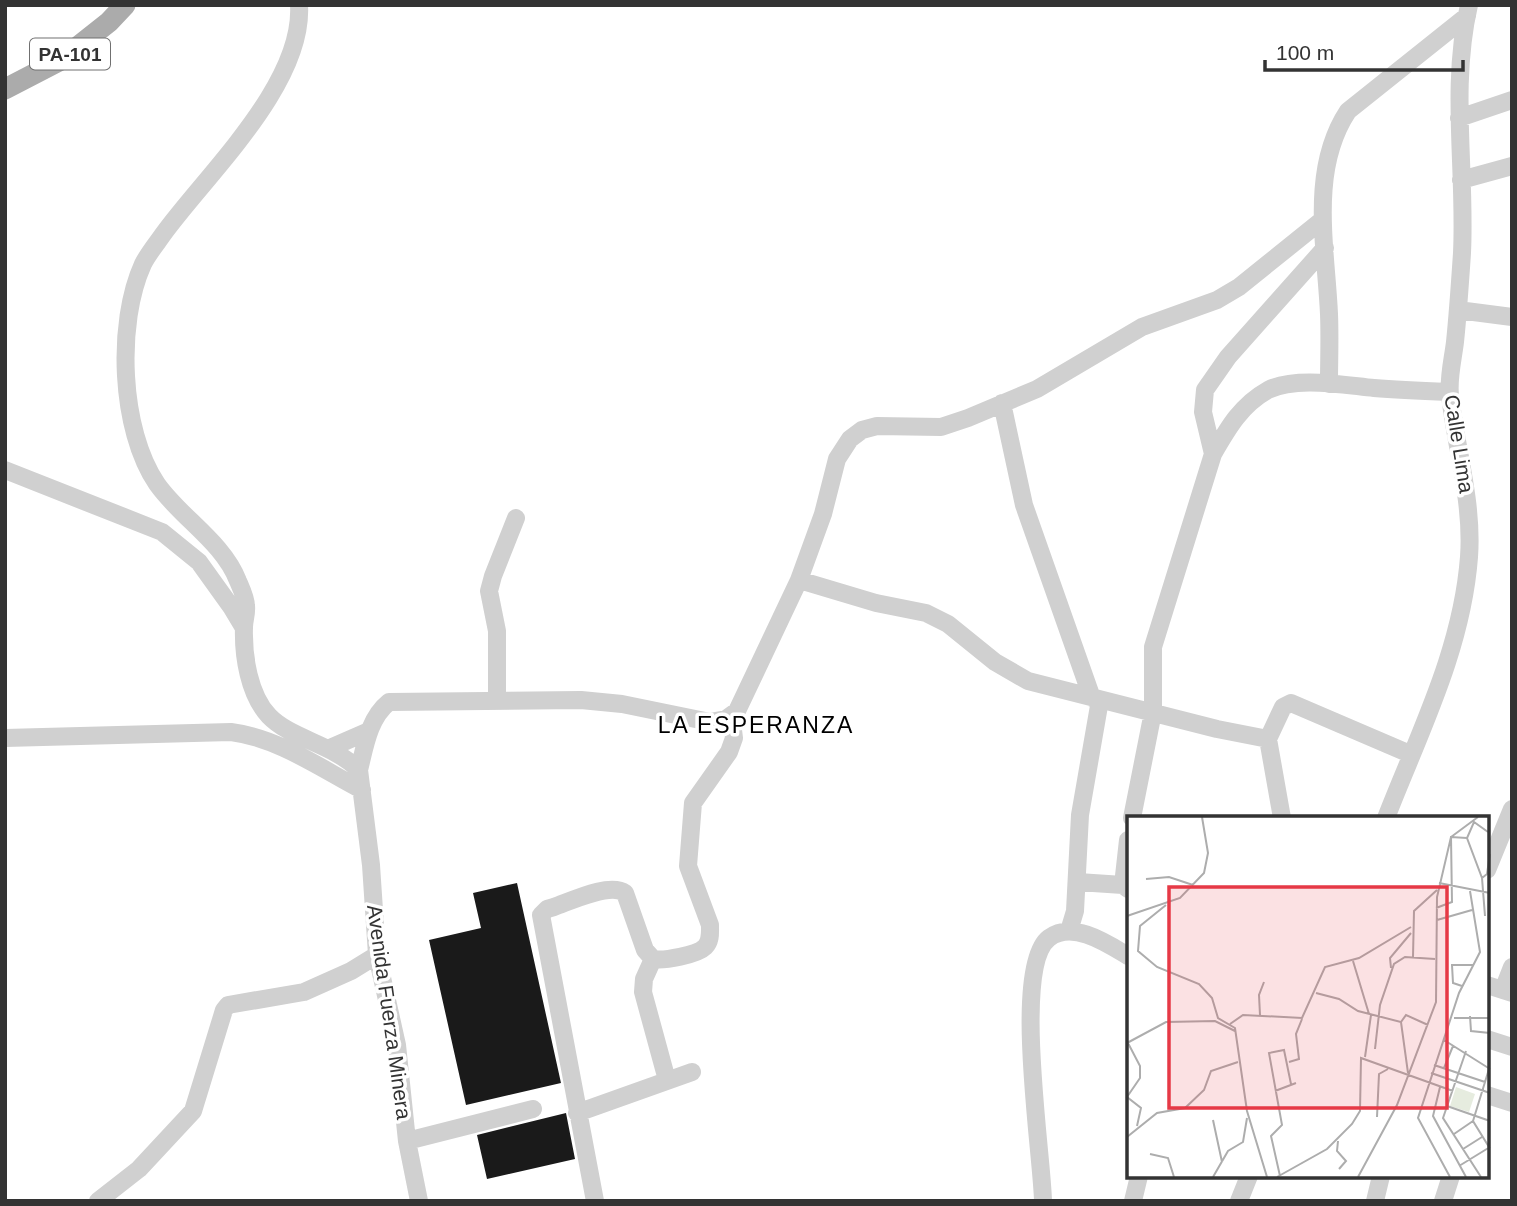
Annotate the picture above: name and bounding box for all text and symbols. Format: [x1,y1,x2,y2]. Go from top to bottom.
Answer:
scale bar [1265,28,1463,72]
road number: PA-101 [30,38,110,70]
text: 100 m [1276,41,1334,64]
street label: Calle Lima [1440,393,1479,495]
district label: LA ESPERANZA [658,712,854,738]
inset map [1127,816,1489,1178]
street label: Avenida Fuerza Minera [363,903,416,1121]

